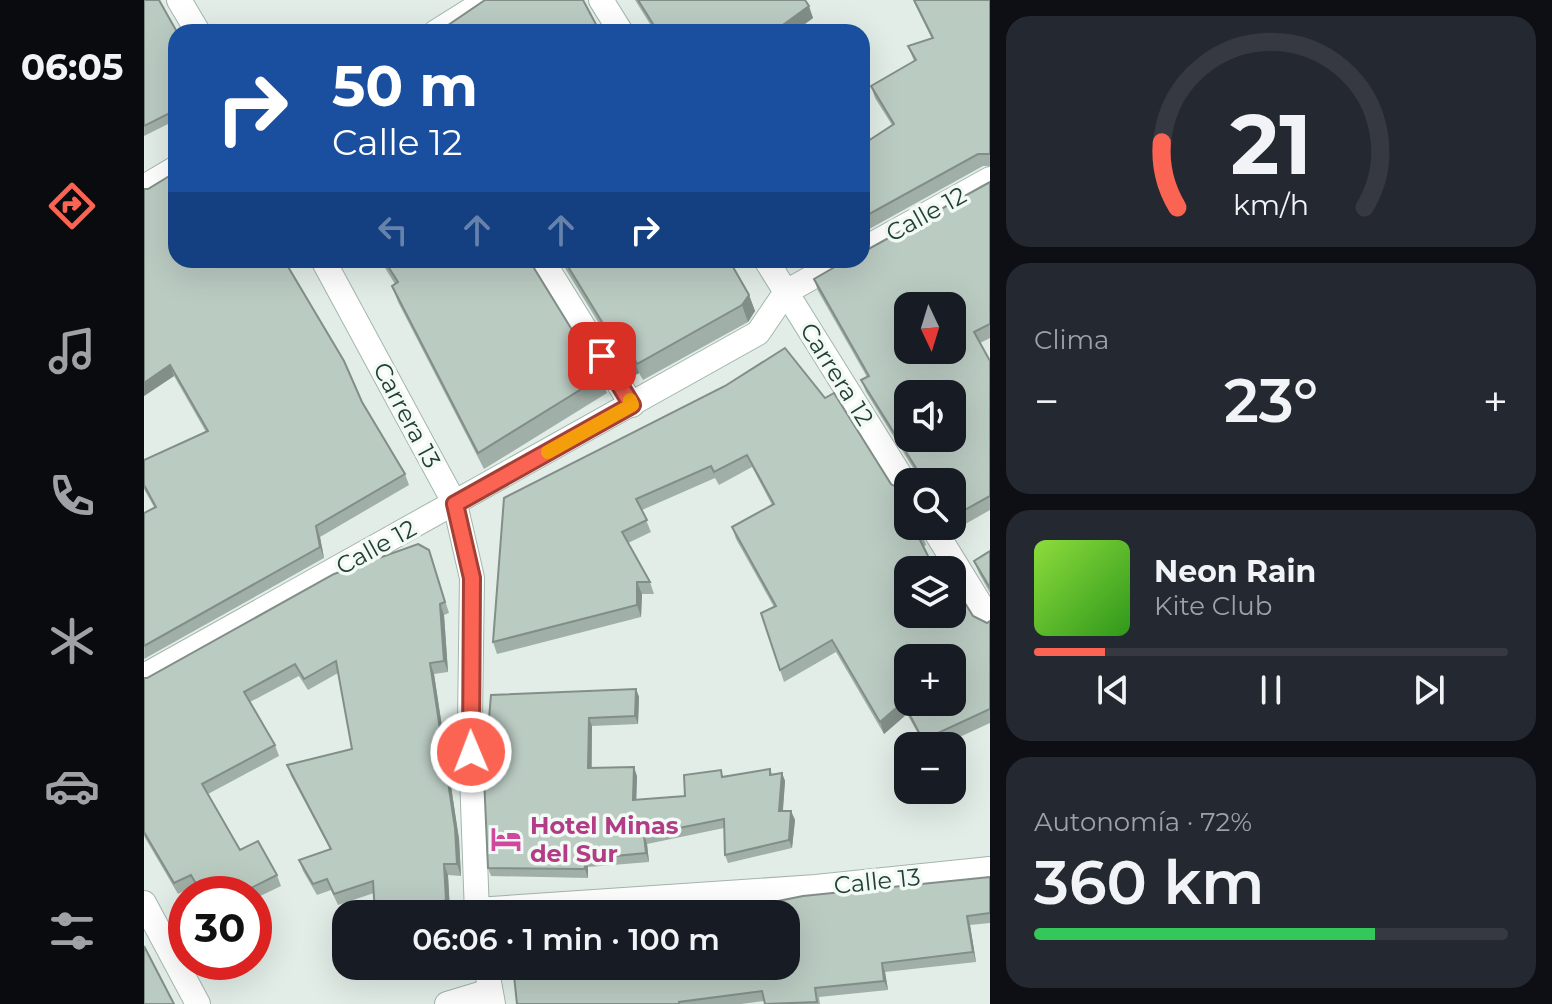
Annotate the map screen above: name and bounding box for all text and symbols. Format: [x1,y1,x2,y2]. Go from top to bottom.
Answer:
text: 06:05 [21,45,123,89]
text: 50 m [332,52,478,120]
icon: right [200,56,304,160]
text: 21 [1230,92,1312,194]
text: Calle 12 [332,120,462,164]
icon: directions [44,178,100,234]
street label: Calle 12 [881,180,971,248]
text: km/h [1233,187,1309,222]
icon: left [371,208,415,252]
icon: ahead [455,208,499,252]
icon: ahead [539,208,583,252]
icon: right [623,208,667,252]
north arrow [894,292,966,364]
map controls [894,292,966,804]
street label: Carrera 12 [794,317,880,431]
pin [568,322,636,390]
icon: music [44,323,100,379]
text: Clima [1034,324,1109,356]
icon: arrive [580,334,624,378]
street label: Carrera 13 [367,357,447,473]
text: 23° [1224,364,1318,437]
text: − [1034,374,1059,428]
text: + [1483,374,1508,428]
button: sound [894,380,966,452]
icon: phone [44,468,100,524]
button: search [894,468,966,540]
street label: Calle 12 [331,513,421,581]
text: Neon Rain [1154,553,1316,590]
button: layers [894,556,966,628]
text: Kite Club [1154,590,1272,622]
icon: climate [44,613,100,669]
button: + [894,644,966,716]
icon: previous [1091,668,1135,712]
icon: pause [1249,668,1293,712]
icon: next [1407,668,1451,712]
position arrow [429,710,513,794]
button: − [894,732,966,804]
icon: car [44,758,100,814]
text: Autonomía · 72% [1034,806,1252,838]
place label: Hotel Minas del Sur [530,811,679,868]
hotel icon: Hotel Minas del Sur [489,822,523,856]
text: 360 km [1034,846,1264,919]
street label: Calle 13 [832,862,922,900]
speed limit sign: 30 [168,876,272,980]
icon: filters [44,903,100,959]
text: 06:06 · 1 min · 100 m [412,921,720,958]

